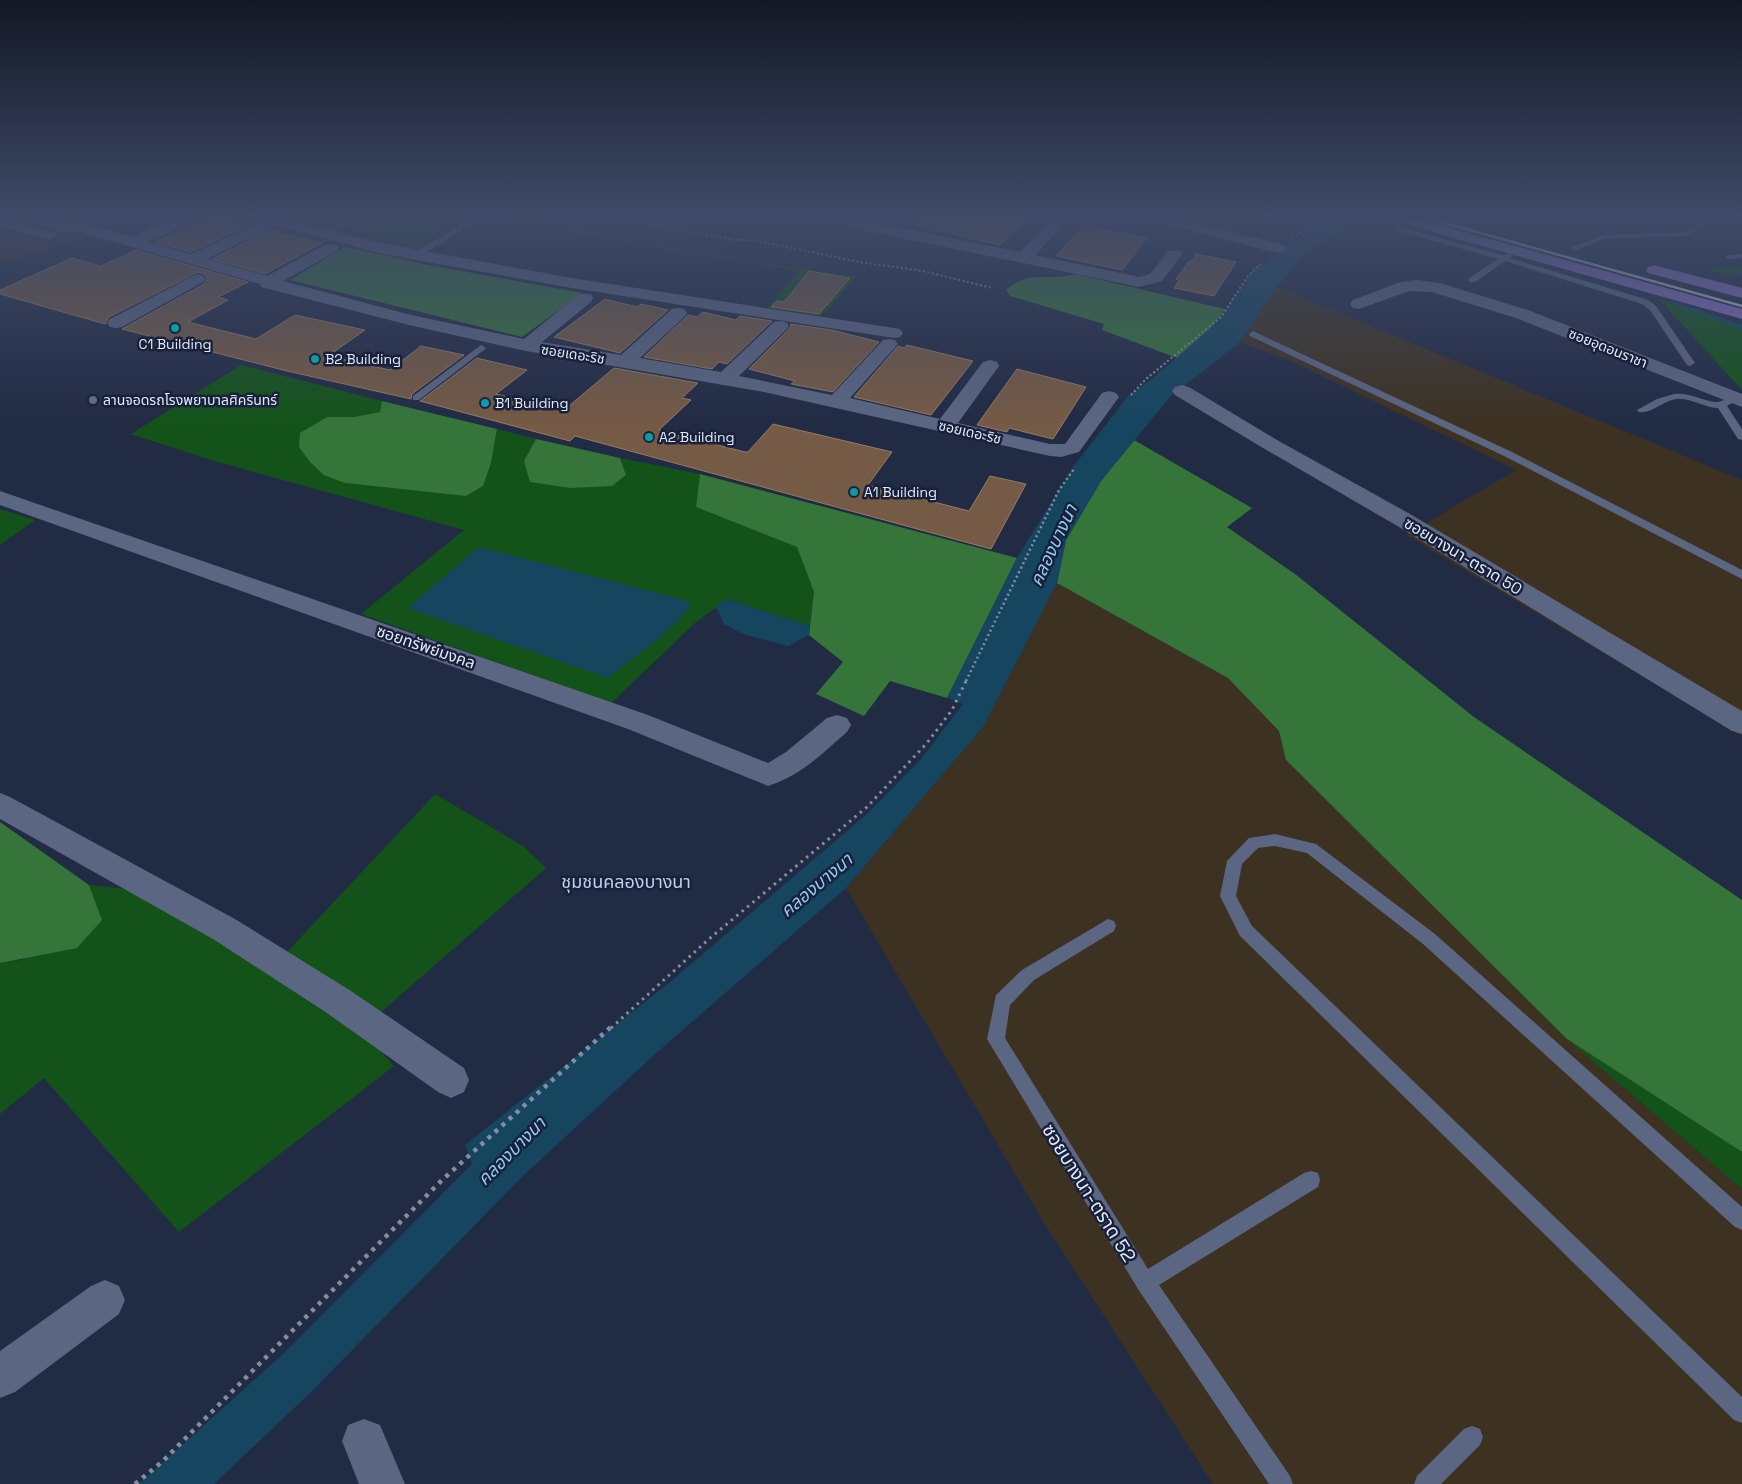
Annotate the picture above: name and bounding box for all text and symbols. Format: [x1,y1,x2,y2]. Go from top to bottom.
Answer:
marker: C1 Building [169,322,181,334]
street label: ซอยอุดอนราชา [1566,324,1650,372]
place label: C1 Building [138,335,212,353]
street label: ซอยเดอะริช [540,340,606,368]
place label: B2 Building [325,350,401,368]
marker: B2 Building [309,353,321,365]
place label: ลานจอดรถโรงพยาบาลศิครินทร์ [103,391,278,409]
marker: ลานจอดรถโรงพยาบาลศิครินทร์ [87,394,99,406]
place label: B1 Building [495,394,568,412]
marker: B1 Building [479,397,491,409]
street label: ซอยเดอะริช [937,416,1003,448]
place label: A2 Building [659,428,735,446]
marker: A2 Building [643,431,655,443]
place label: A1 Building [864,483,937,501]
marker: A1 Building [848,486,860,498]
water label: คลองบางนา [1024,500,1082,590]
street label: ซอยบางนา-ตราด 50 [1400,512,1526,600]
street label: ซอยทรัพย์มงคล [374,620,478,674]
water label: คลองบางนา [775,848,857,922]
district label: ชุมชนคลองบางนา [561,870,691,893]
water label: คลองบางนา [472,1111,551,1190]
street label: ซอยบางนา-ตราด 52 [1036,1119,1142,1267]

